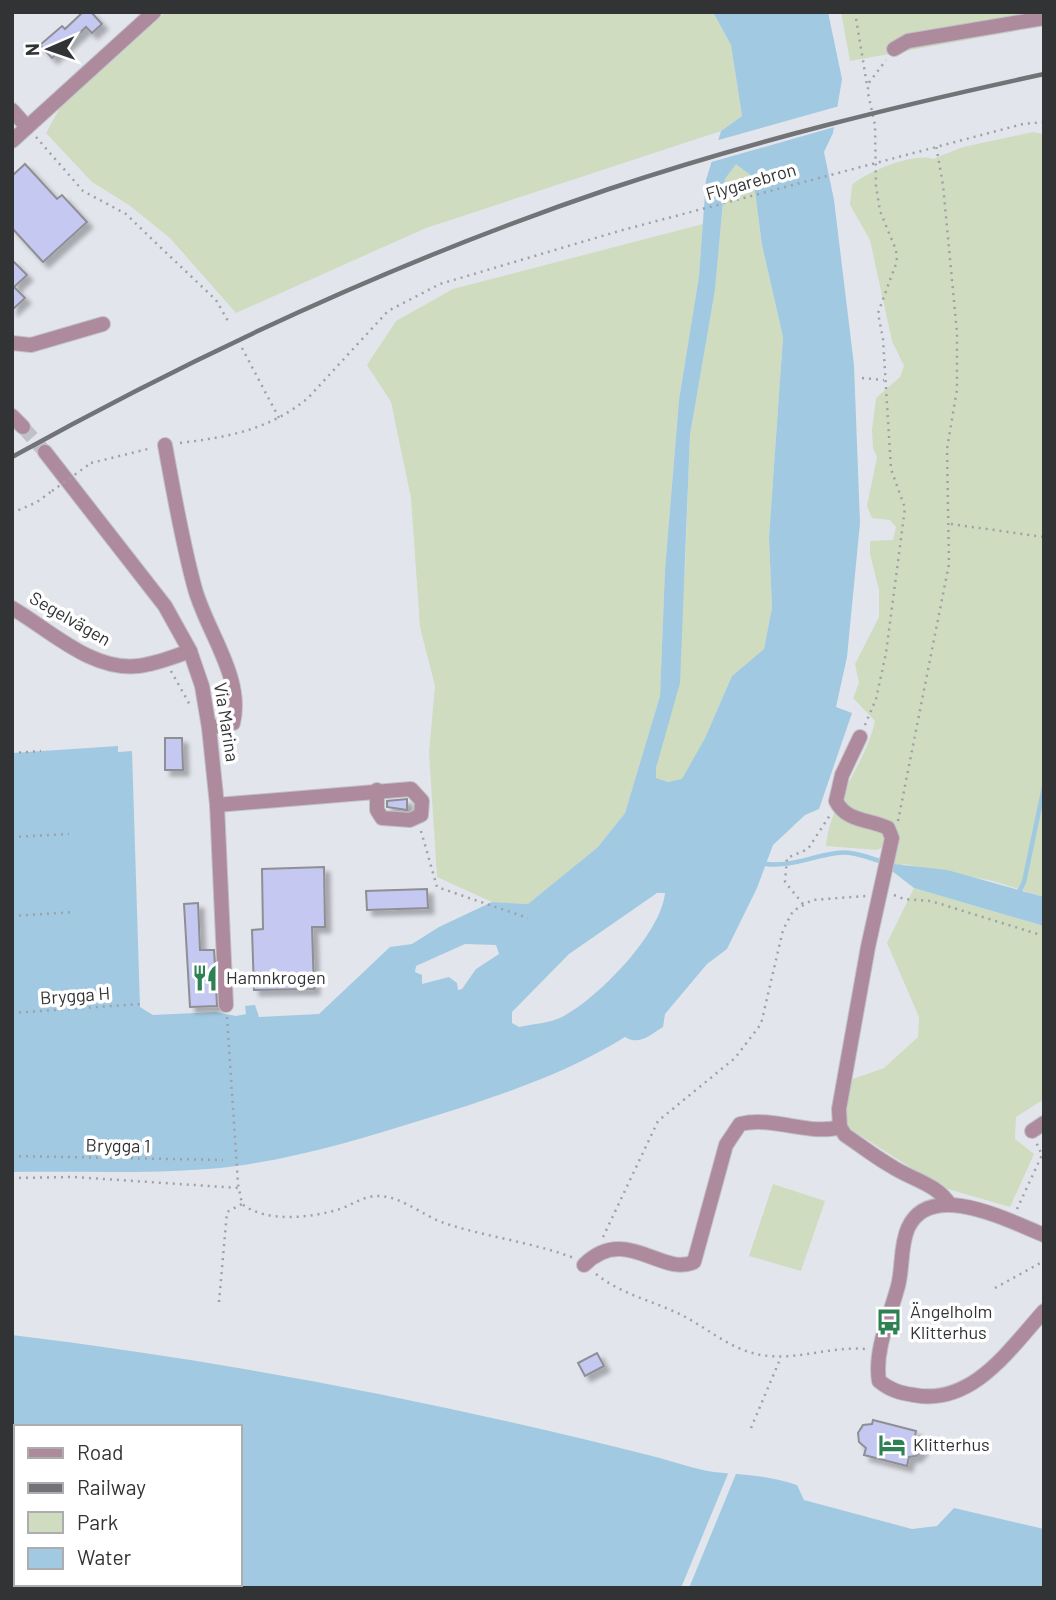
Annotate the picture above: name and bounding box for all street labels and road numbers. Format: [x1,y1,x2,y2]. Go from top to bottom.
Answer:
street label: Flygarebron [703,158,798,204]
street label: Segelvägen [26,586,115,650]
street label: Via Marina [210,681,244,763]
street label: Brygga H [39,982,111,1008]
street label: Brygga 1 [86,1133,151,1157]

